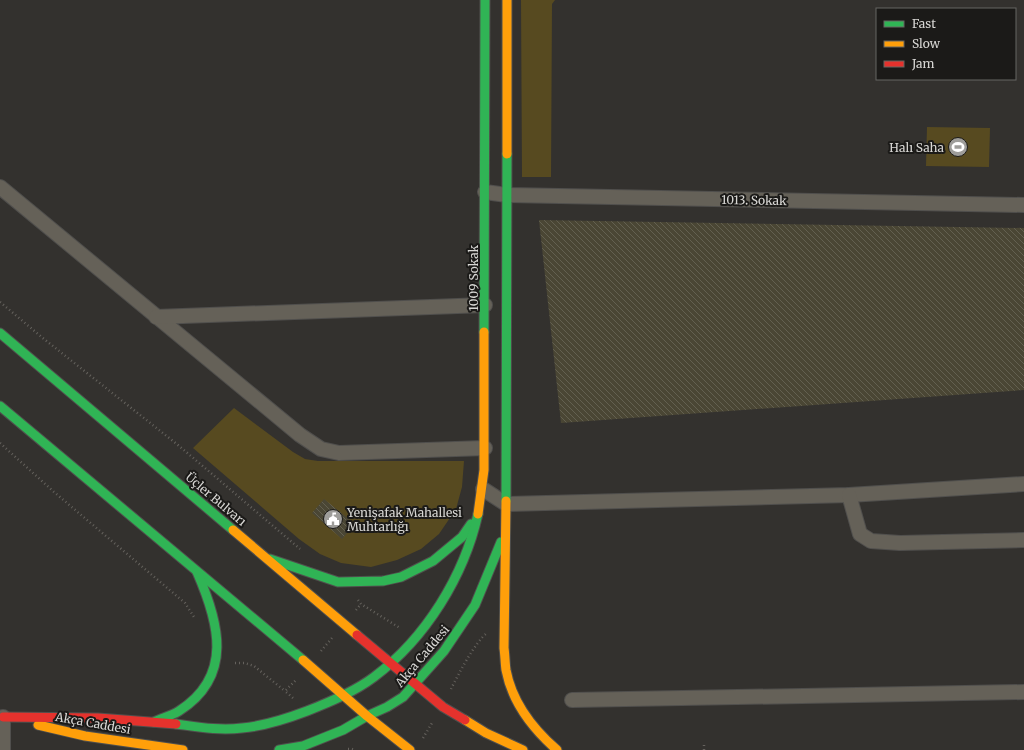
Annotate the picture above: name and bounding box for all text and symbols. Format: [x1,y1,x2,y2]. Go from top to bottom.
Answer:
legend [876,8,1016,80]
text: Fast [912,16,936,31]
text: Slow [912,36,941,51]
text: Jam [911,56,935,71]
sports icon: Halı Saha [947,136,969,158]
place label: Halı Saha [889,140,945,155]
street label: 1013. Sokak [721,192,787,208]
street label: 1009 Sokak [466,244,481,311]
street label: Üçler Bulvarı [183,469,249,529]
place label: Yenişafak Mahallesi Muhtarlığı [346,505,462,534]
public building icon: Yenişafak Mahallesi Muhtarlığı [322,508,344,530]
street label: Akça Caddesi [391,622,452,691]
street label: Akça Caddesi [53,709,132,737]

